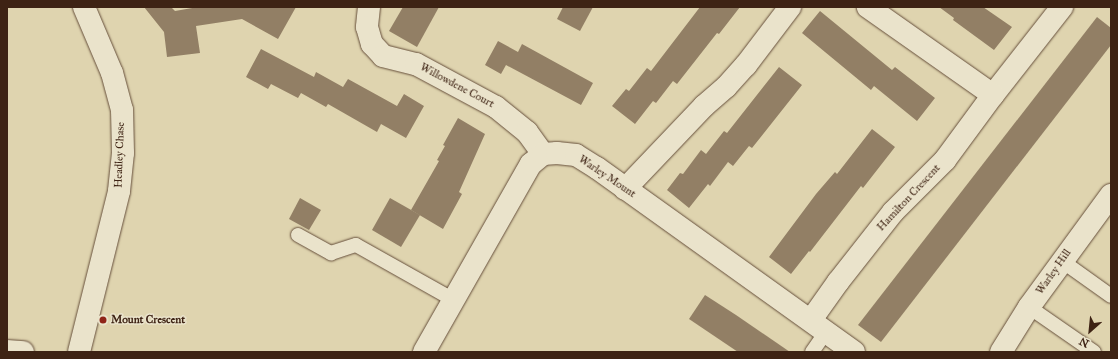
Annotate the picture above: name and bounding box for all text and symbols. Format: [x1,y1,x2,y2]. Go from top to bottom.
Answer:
street label: Willowdene Court [418,61,496,111]
street label: Headley Chase [112,122,128,188]
street label: Warley Mount [576,153,638,201]
street label: Hamilton Crescent [875,162,943,234]
street label: Warley Hill [1034,247,1074,297]
north arrow [1070,311,1110,351]
place label: Mount Crescent [111,313,185,327]
marker: Mount Crescent [98,315,108,325]
text: N [1077,334,1091,350]

